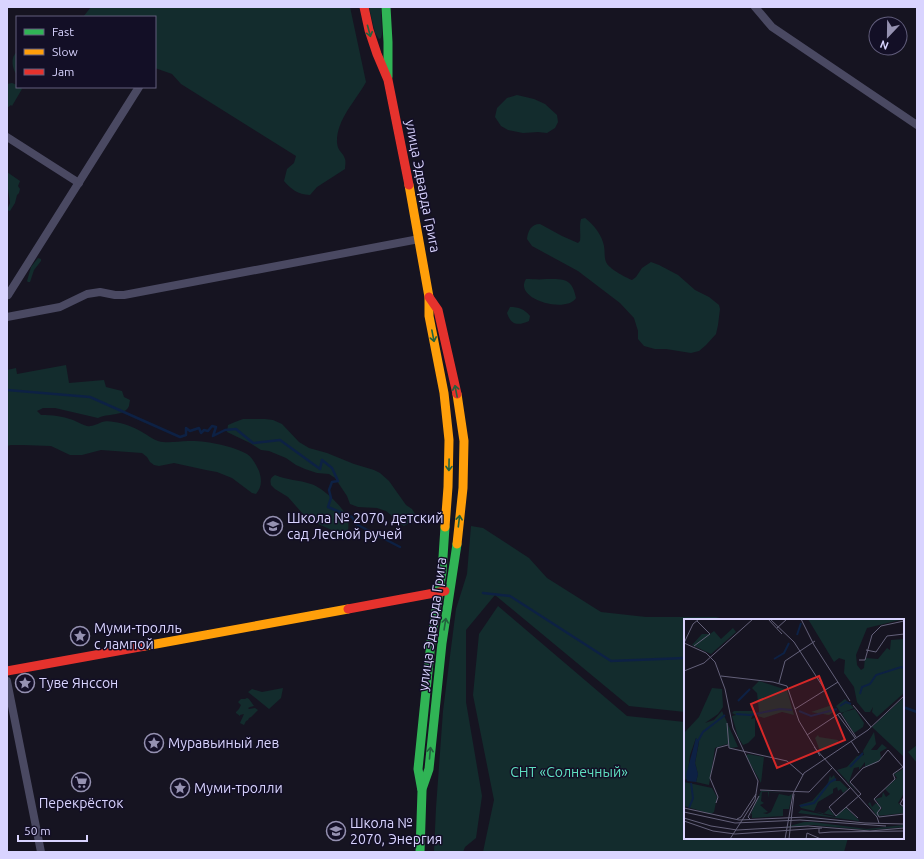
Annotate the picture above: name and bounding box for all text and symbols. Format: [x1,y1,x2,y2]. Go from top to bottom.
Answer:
legend [16,16,156,88]
north arrow [868,16,908,56]
one-way arrow [366,24,373,37]
text: Fast [52,25,74,38]
text: N [878,38,890,52]
text: Slow [52,45,78,58]
text: Jam [52,65,74,78]
street label: улица Эдварда Грига [402,118,444,254]
one-way arrow [429,329,437,342]
one-way arrow [452,385,460,398]
one-way arrow [445,458,453,471]
place label: Школа № 2070, детский сад Лесной ручей [287,510,444,542]
school or university icon: Школа № 2070, детский сад Лесной ручей [262,515,284,537]
one-way arrow [455,515,463,528]
street label: улица Эдварда Грига [415,556,449,692]
one-way arrow [441,618,449,631]
inset map [684,619,904,839]
place label: Муми-тролль с лампой [94,620,182,652]
place icon: Муми-тролль с лампой [69,625,91,647]
place icon: Туве Янссон [14,672,36,694]
place label: Туве Янссон [39,675,118,691]
place icon: Муравьиный лев [143,732,165,754]
place label: Муравьиный лев [168,735,279,751]
one-way arrow [427,747,434,760]
park label: СНТ «Солнечный» [510,764,628,780]
supermarket icon: Перекрёсток [70,771,92,793]
place icon: Муми-тролли [169,777,191,799]
place label: Муми-тролли [194,780,283,796]
place label: Перекрёсток [39,795,123,811]
place label: Школа № 2070, Энергия [350,815,442,847]
scale bar [18,817,87,843]
school or university icon: Школа № 2070, Энергия [325,820,347,842]
text: 50 m [24,824,51,837]

